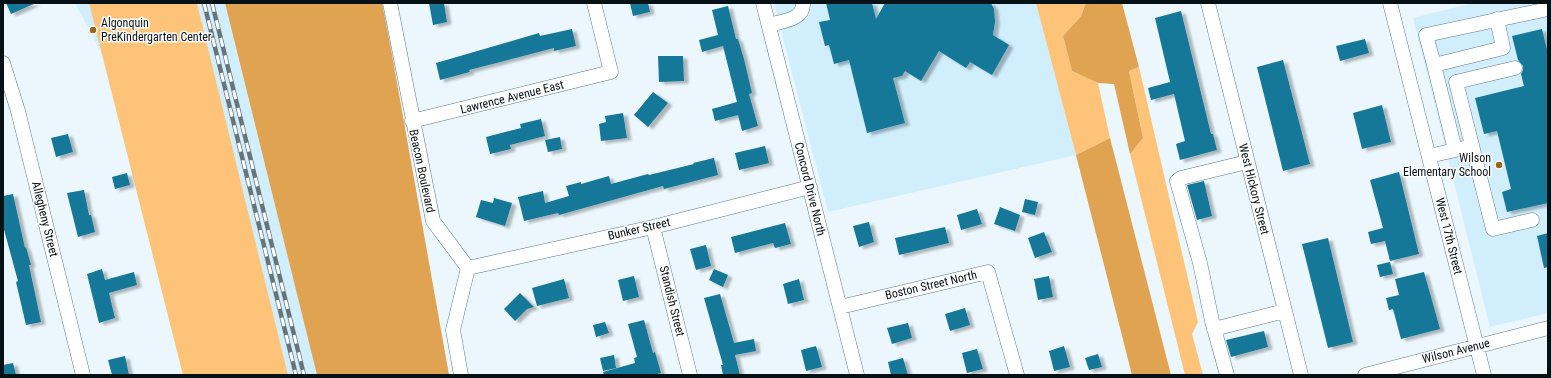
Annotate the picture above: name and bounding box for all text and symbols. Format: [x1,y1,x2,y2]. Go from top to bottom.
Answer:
place label: Algonquin PreKindergarten Center [101,16,212,44]
marker: Algonquin PreKindergarten Center [88,25,98,35]
street label: Lawrence Avenue East [459,77,566,117]
street label: Beacon Boulevard [406,128,438,214]
street label: Concord Drive North [792,141,828,237]
street label: West Hickory Street [1236,142,1272,236]
place label: Wilson Elementary School [1403,151,1491,179]
marker: Wilson Elementary School [1494,160,1504,170]
street label: Allegheny Street [29,180,61,259]
street label: West 17th Street [1433,196,1465,276]
street label: Bunker Street [606,215,672,243]
street label: Standish Street [656,264,688,338]
street label: Boston Street North [884,268,978,302]
street label: Wilson Avenue [1421,336,1492,366]

